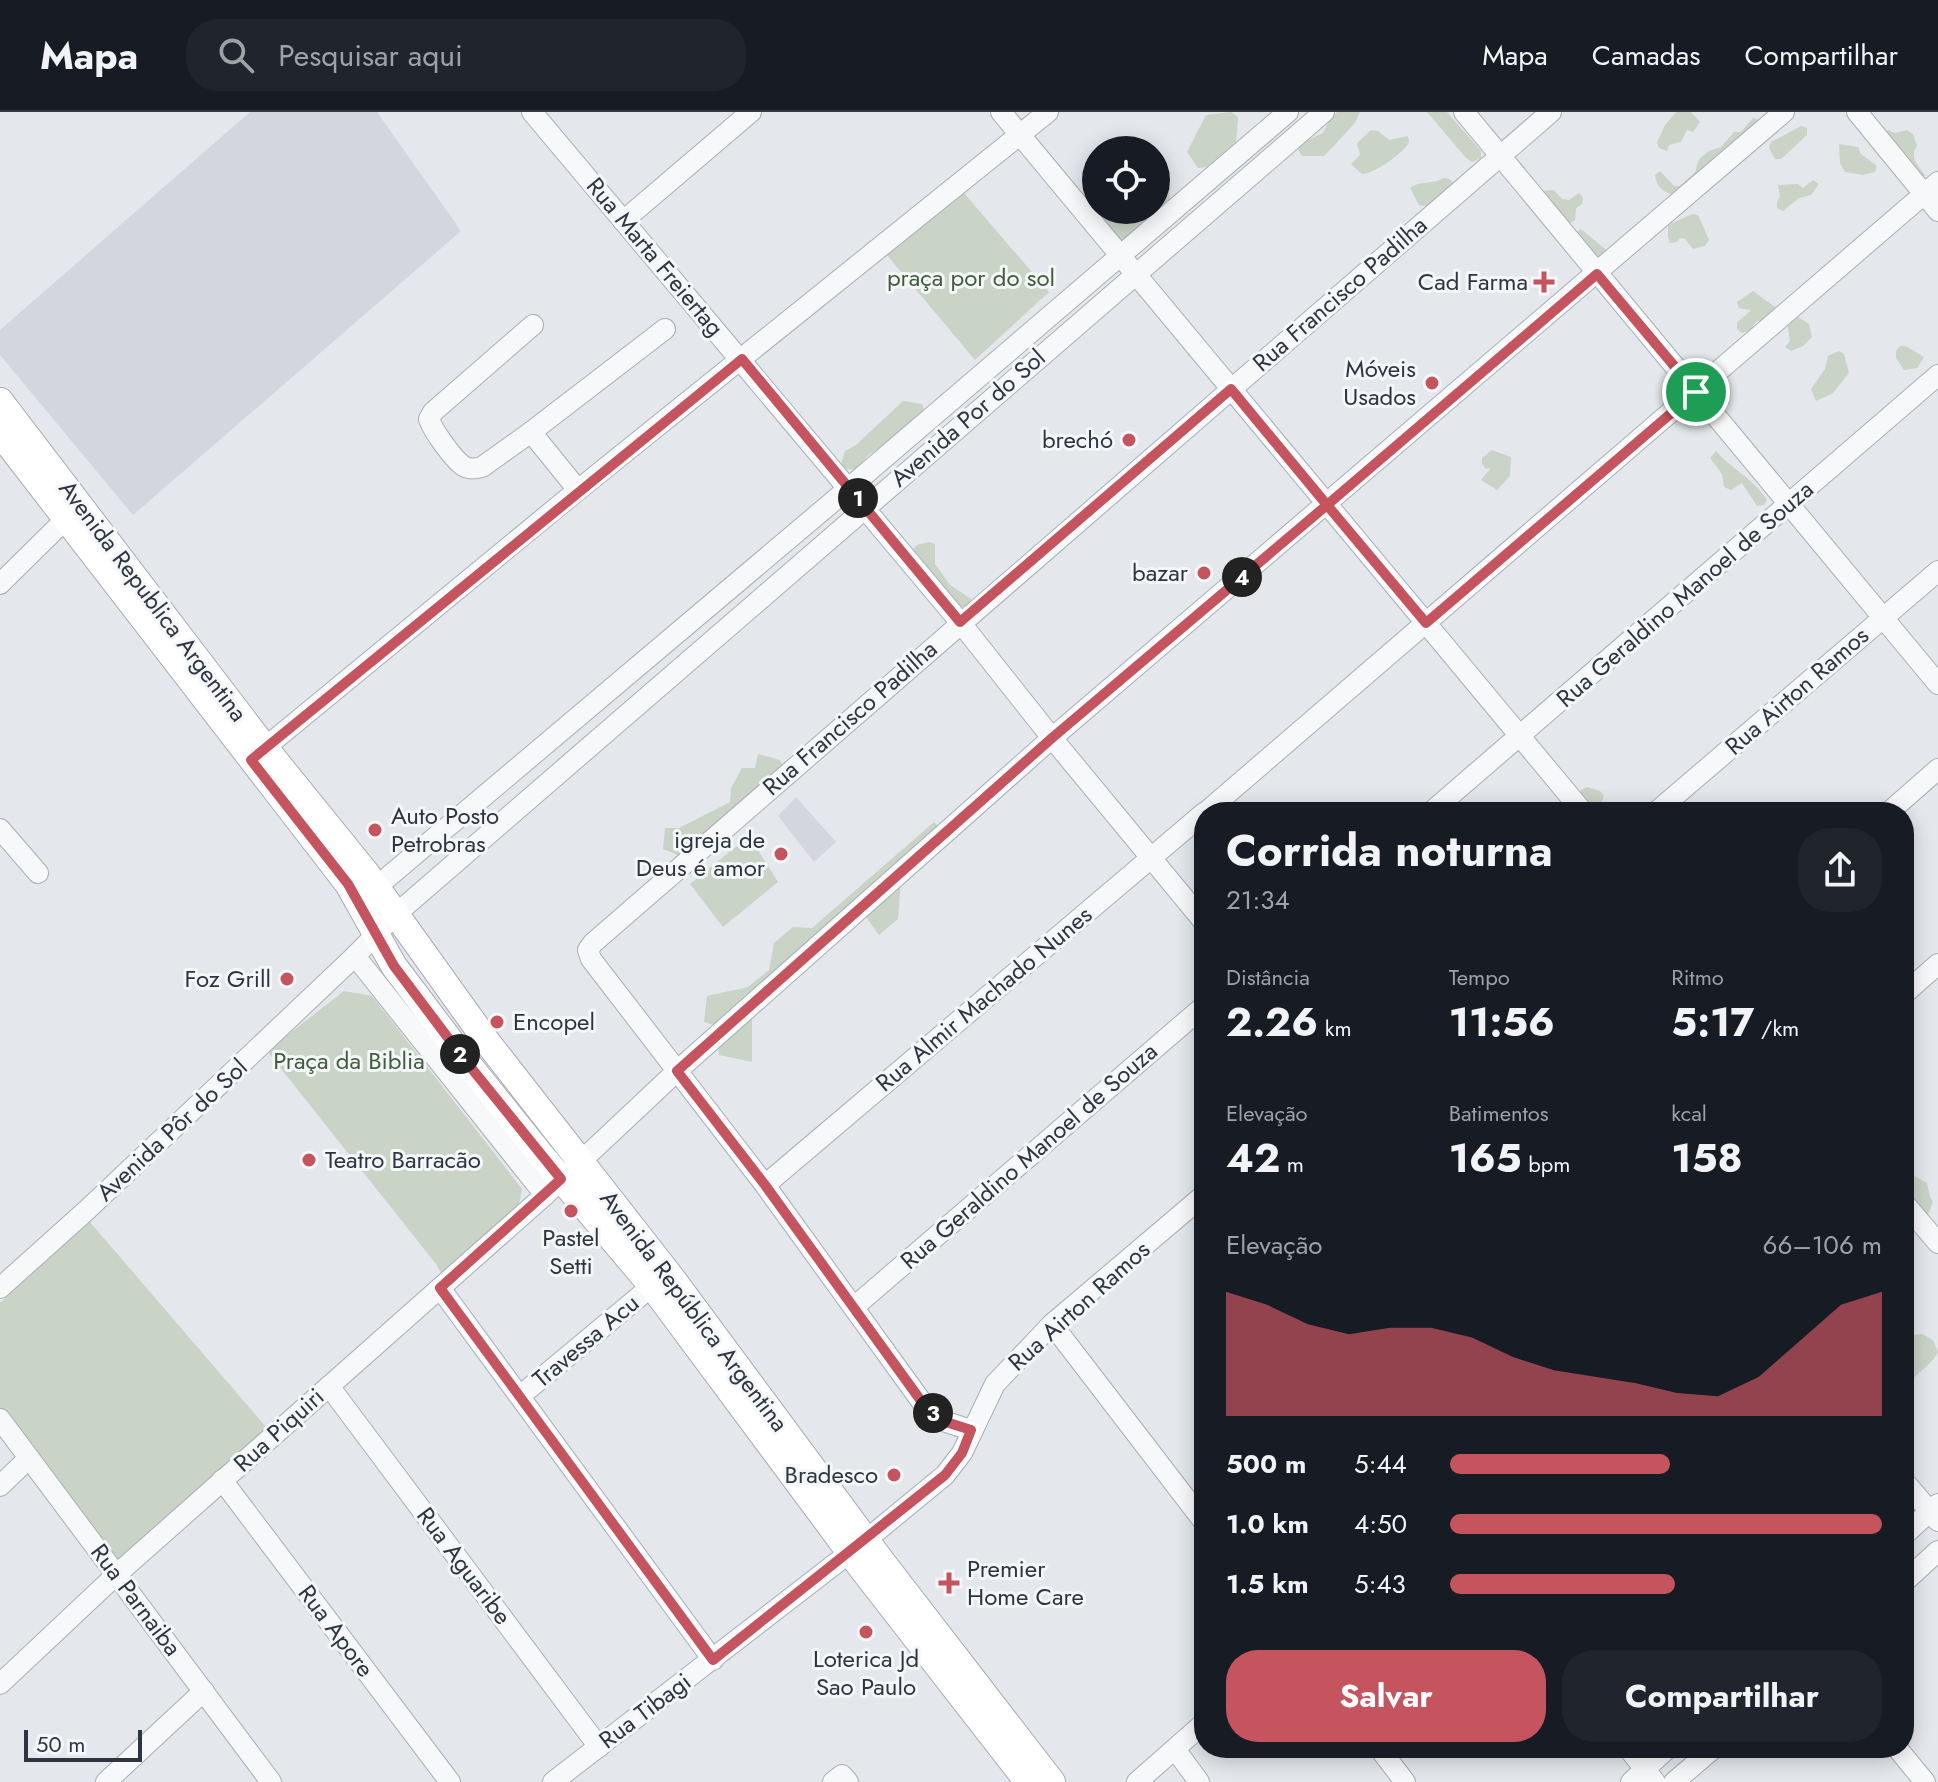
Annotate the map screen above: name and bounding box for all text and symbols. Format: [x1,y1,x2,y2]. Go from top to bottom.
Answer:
search box [186,19,746,91]
text: Mapa [40,28,138,83]
icon: search [214,33,258,77]
text: Pesquisar aqui [278,34,463,77]
text: Mapa [1482,35,1548,76]
text: Camadas [1592,35,1700,76]
text: Compartilhar [1744,35,1898,76]
map controls [1082,136,1170,224]
button: locate [1082,136,1170,224]
street label: Rua Marta Freiertag [578,170,732,344]
street label: Rua Francisco Padilha [1245,208,1435,379]
park label: praça por do sol [887,260,1055,295]
place label: Cad Farma [1418,264,1528,299]
marker: Cad Farma [1535,273,1553,291]
street label: Avenida Por do Sol [883,340,1053,495]
place label: Móveis Usados [1343,351,1416,414]
pin [1662,358,1730,426]
icon: arrive [1674,370,1718,414]
marker: Móveis Usados [1423,374,1441,392]
place label: brechó [1042,422,1113,457]
marker: brechó [1120,431,1138,449]
street label: Avenida Republica Argentina [51,472,256,729]
street label: Rua Geraldino Manoel de Souza [1549,472,1821,715]
pin: 1 [838,478,878,518]
text: 1 [852,482,864,514]
place label: bazar [1132,555,1189,590]
pin: 4 [1222,557,1262,597]
text: 4 [1234,561,1250,593]
marker: bazar [1195,564,1213,582]
street label: Rua Airton Ramos [1717,618,1876,763]
street label: Rua Francisco Padilha [755,632,945,803]
place label: Auto Posto Petrobras [391,798,499,861]
text: Corrida noturna [1226,819,1553,883]
marker: Auto Posto Petrobras [366,821,384,839]
place label: igreja de Deus é amor [636,822,766,885]
button: share [1798,828,1882,912]
marker: igreja de Deus é amor [772,845,790,863]
text: 21:34 [1226,881,1290,919]
street label: Rua Almir Machado Nunes [868,897,1099,1100]
place label: Foz Grill [185,961,271,996]
text: Distância [1226,961,1310,993]
text: Tempo [1449,961,1510,993]
text: Ritmo [1671,961,1724,993]
marker: Foz Grill [278,970,296,988]
text: 2.26 [1226,993,1318,1051]
text: 11:56 [1449,993,1555,1051]
text: 5:17 [1671,993,1755,1051]
place label: Encopel [513,1004,595,1039]
text: km [1318,1012,1352,1044]
text: /km [1755,1012,1799,1044]
marker: Encopel [488,1013,506,1031]
pin: 2 [440,1034,480,1074]
street label: Rua Geraldino Manoel de Souza [893,1034,1165,1277]
text: 2 [453,1038,467,1070]
park label: Praça da Biblia [273,1043,425,1078]
street label: Avenida Pôr do Sol [88,1050,255,1209]
text: Elevação [1226,1097,1308,1129]
text: Batimentos [1449,1097,1549,1129]
text: kcal [1671,1097,1707,1129]
text: 42 [1226,1129,1280,1187]
text: 165 [1449,1129,1522,1187]
text: 158 [1671,1129,1743,1187]
place label: Teatro Barracão [325,1142,481,1177]
text: m [1280,1148,1304,1180]
text: bpm [1522,1148,1570,1180]
marker: Teatro Barracão [300,1151,318,1169]
street label: Avenida República Argentina [592,1182,797,1439]
marker: Pastel Setti [562,1202,580,1220]
place label: Pastel Setti [542,1220,600,1283]
text: Elevação [1226,1226,1322,1264]
text: 66–106 m [1762,1226,1882,1264]
street label: Rua Airton Ramos [1000,1232,1157,1379]
street label: Travessa Acu [525,1286,647,1396]
street label: Rua Piquiri [226,1379,332,1480]
pin: 3 [913,1393,953,1433]
text: 3 [926,1397,940,1429]
text: 500 m [1226,1445,1306,1483]
text: 5:44 [1354,1445,1407,1483]
place label: Bradesco [785,1457,878,1492]
marker: Bradesco [885,1466,903,1484]
street label: Rua Aguaribe [409,1500,520,1632]
text: 1.0 km [1226,1505,1309,1543]
text: 4:50 [1354,1505,1407,1543]
street label: Rua Parnaiba [83,1536,190,1663]
place label: Premier Home Care [967,1551,1084,1614]
text: 1.5 km [1226,1565,1309,1603]
text: 5:43 [1354,1565,1406,1603]
marker: Premier Home Care [938,1572,960,1594]
street label: Rua Apore [290,1577,383,1684]
marker: Loterica Jd Sao Paulo [857,1623,875,1641]
place label: Loterica Jd Sao Paulo [813,1641,919,1704]
button: Salvar [1226,1650,1546,1742]
button: Compartilhar [1562,1650,1882,1742]
street label: Rua Tibagi [591,1664,698,1757]
scale bar [24,1726,142,1762]
text: 50 m [36,1728,85,1760]

